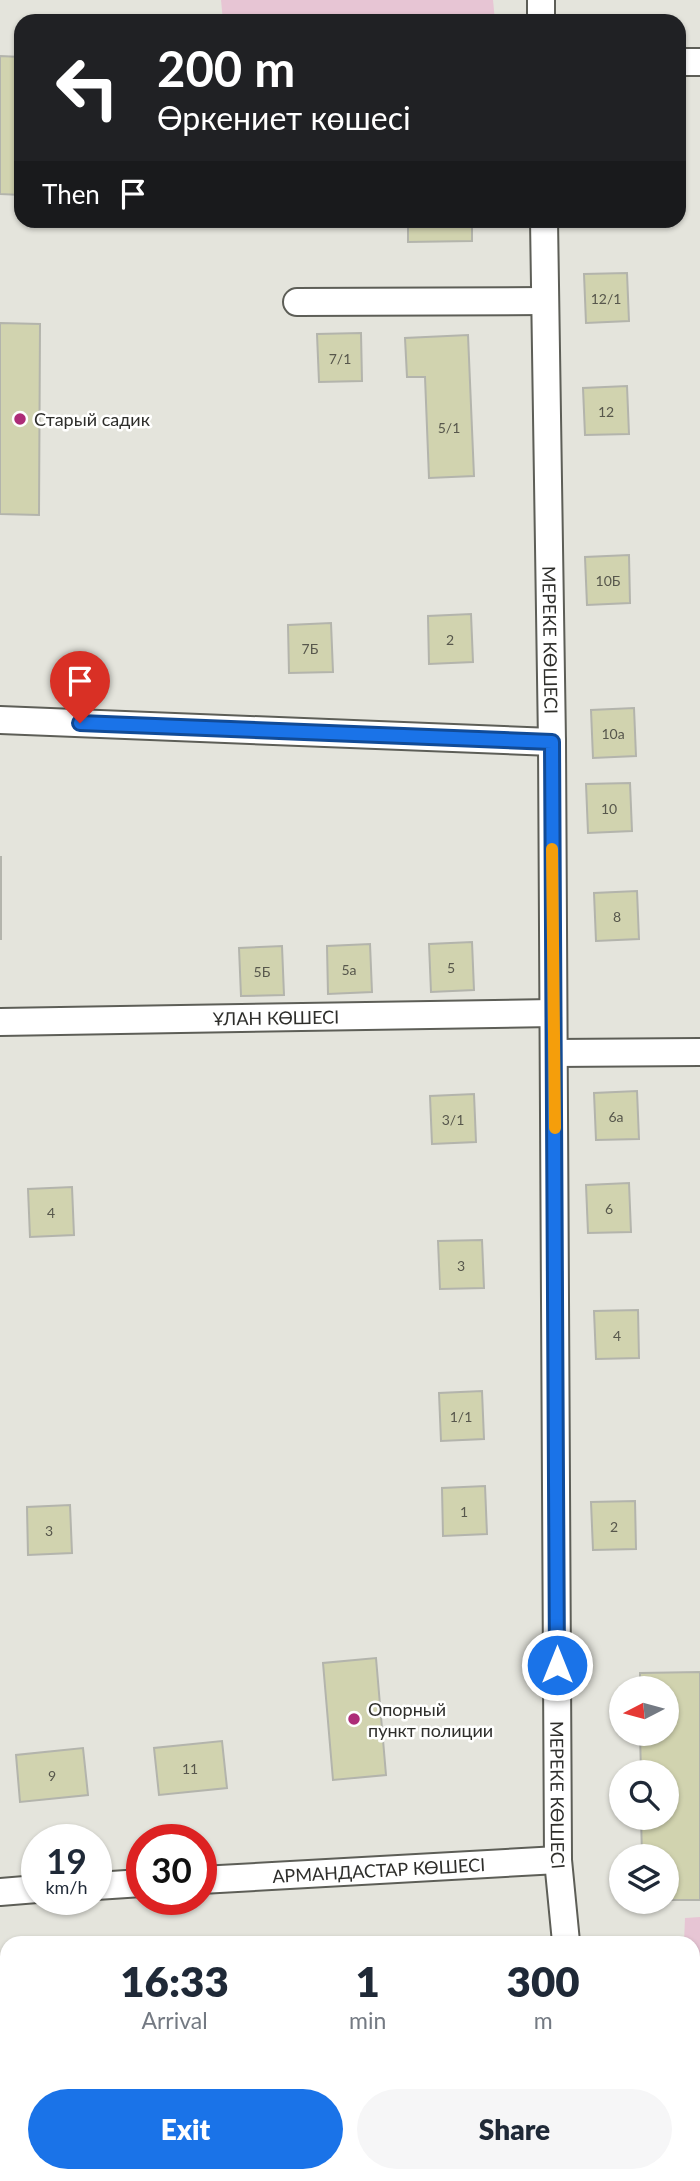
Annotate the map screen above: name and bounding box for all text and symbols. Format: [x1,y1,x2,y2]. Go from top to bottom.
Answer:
text: 200 m [157,39,295,97]
icon: left [42,42,133,133]
text: Өркениет көшесі [157,98,411,137]
icon: arrive [114,175,152,213]
text: Then [42,178,100,210]
house number: 12/1 [591,290,621,307]
house number: 7/1 [329,350,351,367]
house number: 12 [598,403,614,420]
place label: Старый садик [34,408,151,430]
marker: Старый садик [12,411,28,427]
house number: 5/1 [438,419,460,436]
street label: МЕРЕКЕ КӨШЕСІ [538,566,563,714]
house number: 10Б [596,572,621,589]
house number: 2 [446,631,454,648]
house number: 7Б [302,640,319,657]
pin [50,651,110,723]
icon: arrive [61,662,99,700]
house number: 10а [601,725,625,742]
house number: 10 [601,800,617,817]
house number: 8 [613,908,621,925]
house number: 5 [447,959,455,976]
house number: 5а [341,961,357,978]
house number: 5Б [254,963,271,980]
street label: ҰЛАН КӨШЕСІ [212,1005,339,1030]
house number: 6а [608,1108,624,1125]
house number: 3/1 [442,1111,464,1128]
house number: 6 [605,1200,613,1217]
house number: 4 [47,1204,55,1221]
house number: 3 [457,1257,465,1274]
house number: 4 [613,1327,621,1344]
house number: 1/1 [450,1408,472,1425]
house number: 1 [460,1503,468,1520]
house number: 2 [610,1518,618,1535]
house number: 3 [45,1522,53,1539]
position arrow [520,1628,594,1702]
north arrow [609,1676,679,1746]
map controls [609,1676,679,1914]
place label: Опорный пункт полиции [368,1698,493,1741]
marker: Опорный пункт полиции [346,1711,362,1727]
street label: МЕРЕКЕ КӨШЕСІ [546,1721,570,1870]
house number: 11 [182,1760,198,1777]
button: search [609,1760,679,1830]
house number: 9 [48,1767,56,1784]
speed limit sign: 30 [126,1824,217,1915]
text: 19 [46,1839,87,1881]
button: layers [609,1844,679,1914]
street label: АРМАНДАСТАР КӨШЕСІ [272,1853,486,1887]
text: km/h [45,1876,88,1898]
text: 16:33 [120,1956,229,2006]
text: 1 [356,1956,380,2006]
text: 300 [507,1956,580,2006]
text: Arrival [141,2006,208,2034]
text: min [349,2006,386,2034]
text: m [534,2006,553,2034]
button: Exit [28,2089,343,2169]
button: Share [357,2089,672,2169]

